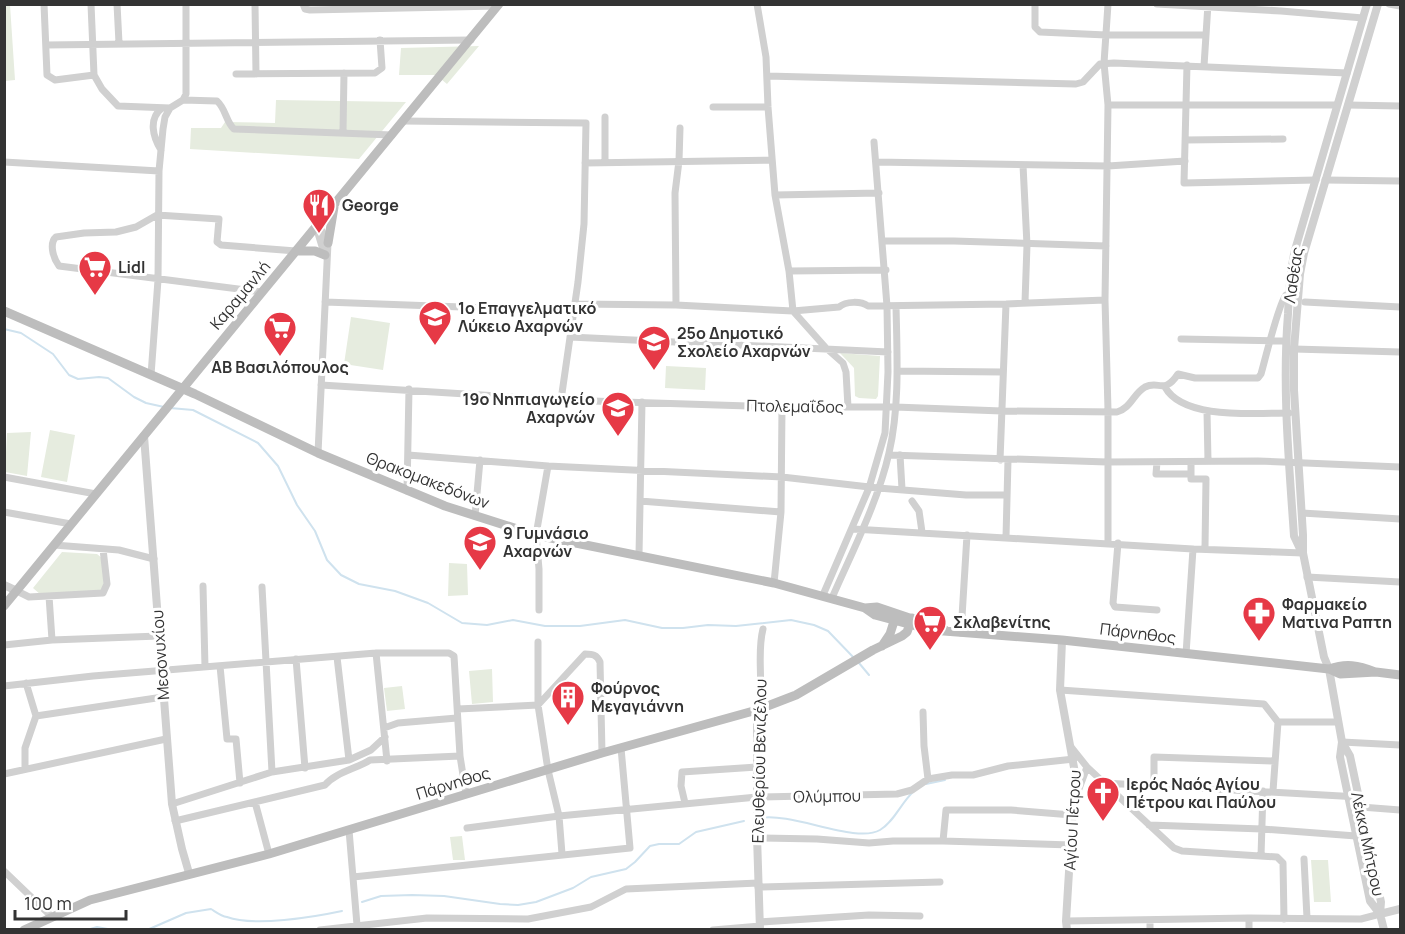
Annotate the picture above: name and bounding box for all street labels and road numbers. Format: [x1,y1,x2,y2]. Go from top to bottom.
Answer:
street label: Λαθέας [1278,245,1308,304]
street label: Καραμανλή [205,256,275,334]
street label: Πτολεμαΐδος [746,394,844,418]
street label: Θρακομακεδόνων [363,446,493,514]
street label: Μεσονυχίου [146,609,174,701]
street label: Πάρνηθος [1099,617,1177,649]
street label: Ελευθερίου Βενιζέλου [747,679,771,843]
street label: Πάρνηθος [413,761,493,805]
street label: Αγίου Πέτρου [1058,769,1086,871]
street label: Ολύμπου [793,784,861,808]
street label: Λέκκα Μήτρου [1346,790,1390,898]

